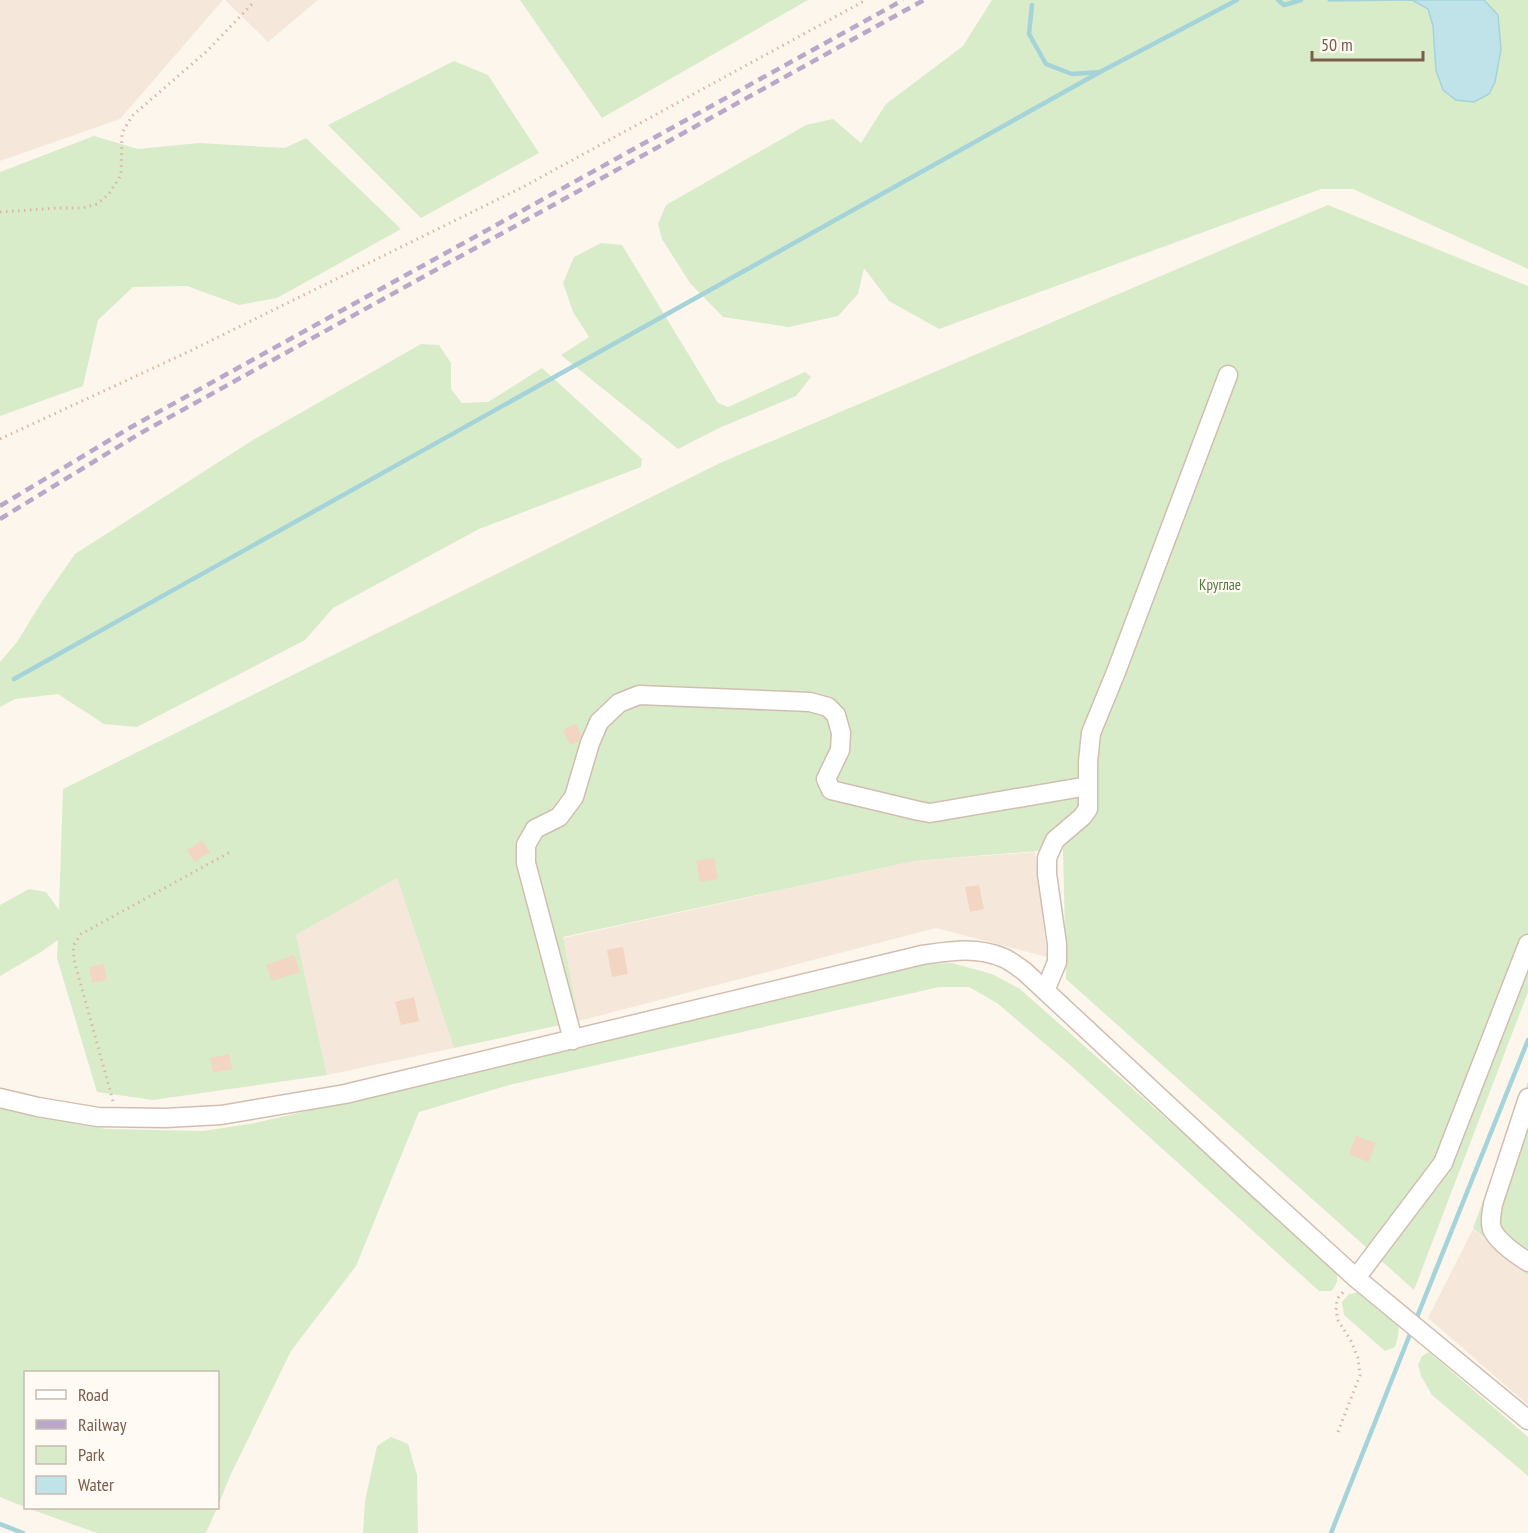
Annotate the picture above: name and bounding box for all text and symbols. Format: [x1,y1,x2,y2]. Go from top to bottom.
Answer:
scale bar [1312,24,1423,62]
text: 50 m [1321,33,1353,56]
park label: Круглае [1199,575,1241,594]
legend [24,1371,219,1509]
text: Road [78,1383,109,1406]
text: Railway [78,1413,127,1436]
text: Park [78,1443,105,1466]
text: Water [78,1473,114,1496]

